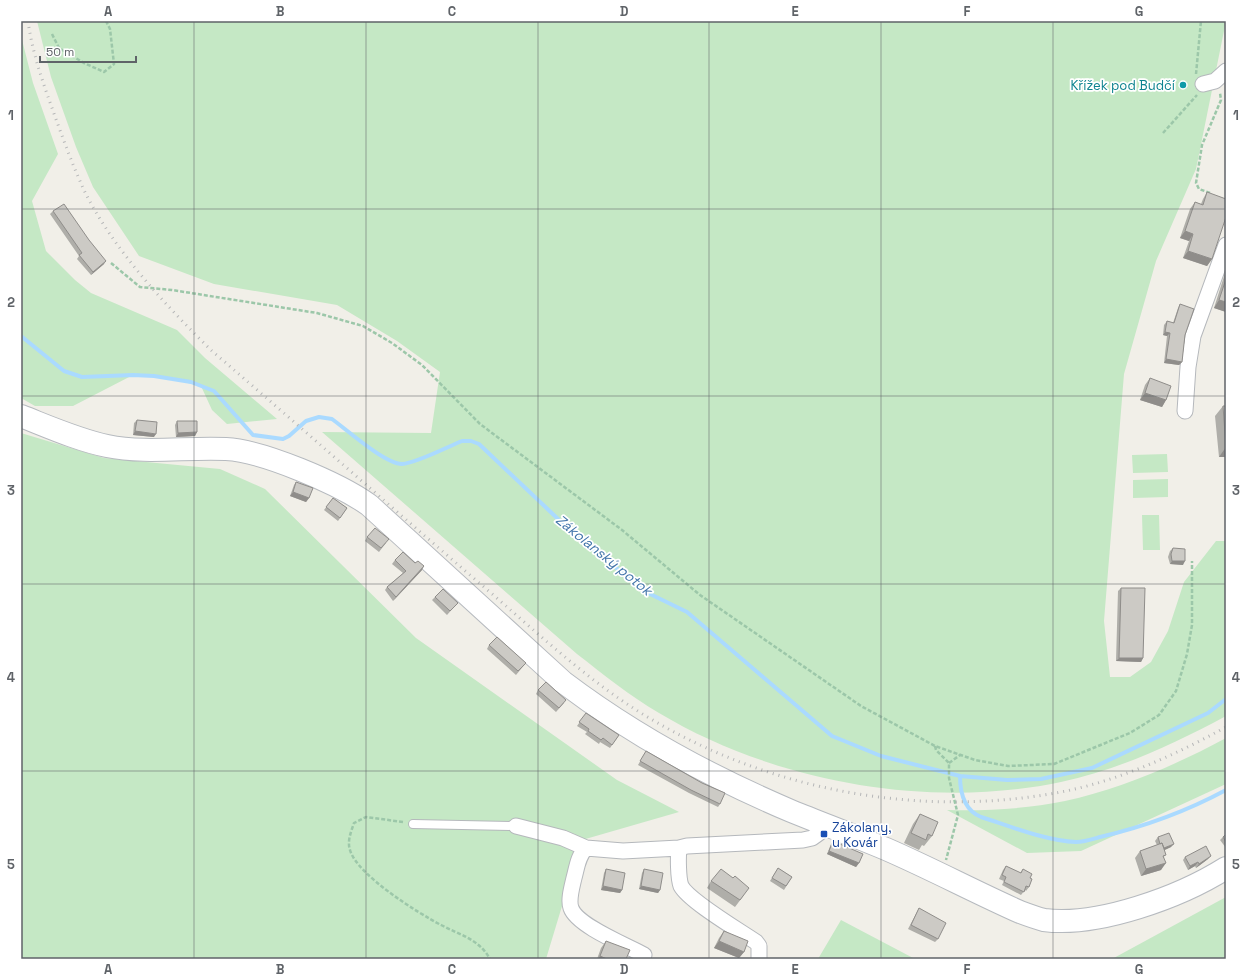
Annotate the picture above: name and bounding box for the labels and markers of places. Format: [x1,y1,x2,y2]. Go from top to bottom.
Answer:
place label: Křížek pod Budčí [1070,77,1176,94]
marker: Křížek pod Budčí [1178,80,1188,90]
place label: Zákolany, u Kovár [832,819,891,851]
marker: Zákolany, u Kovár [819,829,829,839]

